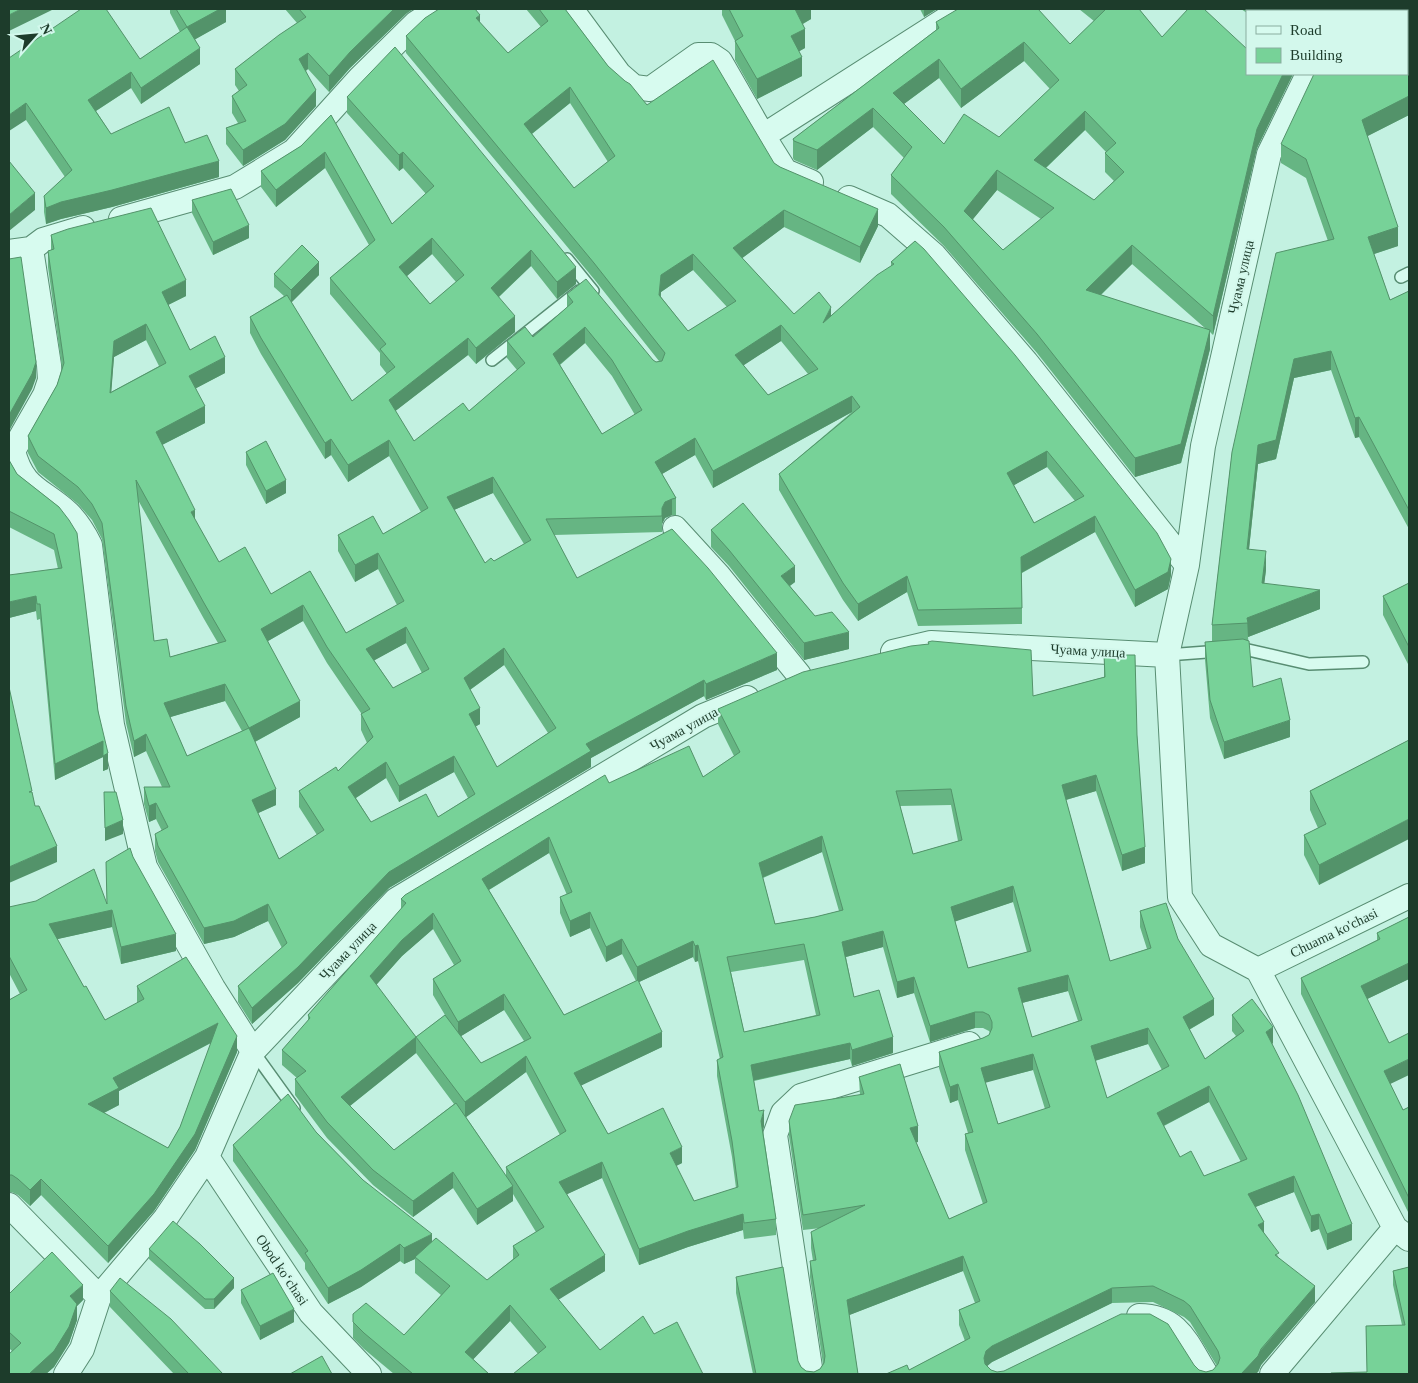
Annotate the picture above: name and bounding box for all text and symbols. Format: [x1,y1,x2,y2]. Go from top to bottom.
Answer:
north arrow [10,10,60,60]
legend [1246,10,1408,75]
text: N [37,21,55,37]
text: Road [1290,22,1322,38]
text: Building [1290,47,1343,63]
street label: Чуама улица [1225,238,1257,315]
street label: Чуама улица [1050,642,1127,660]
street label: Чуама улица [647,704,721,754]
street label: Chuama ko'chasi [1288,905,1380,961]
street label: Чуама улица [316,918,380,983]
street label: Obod koʻchasi [253,1232,311,1308]

